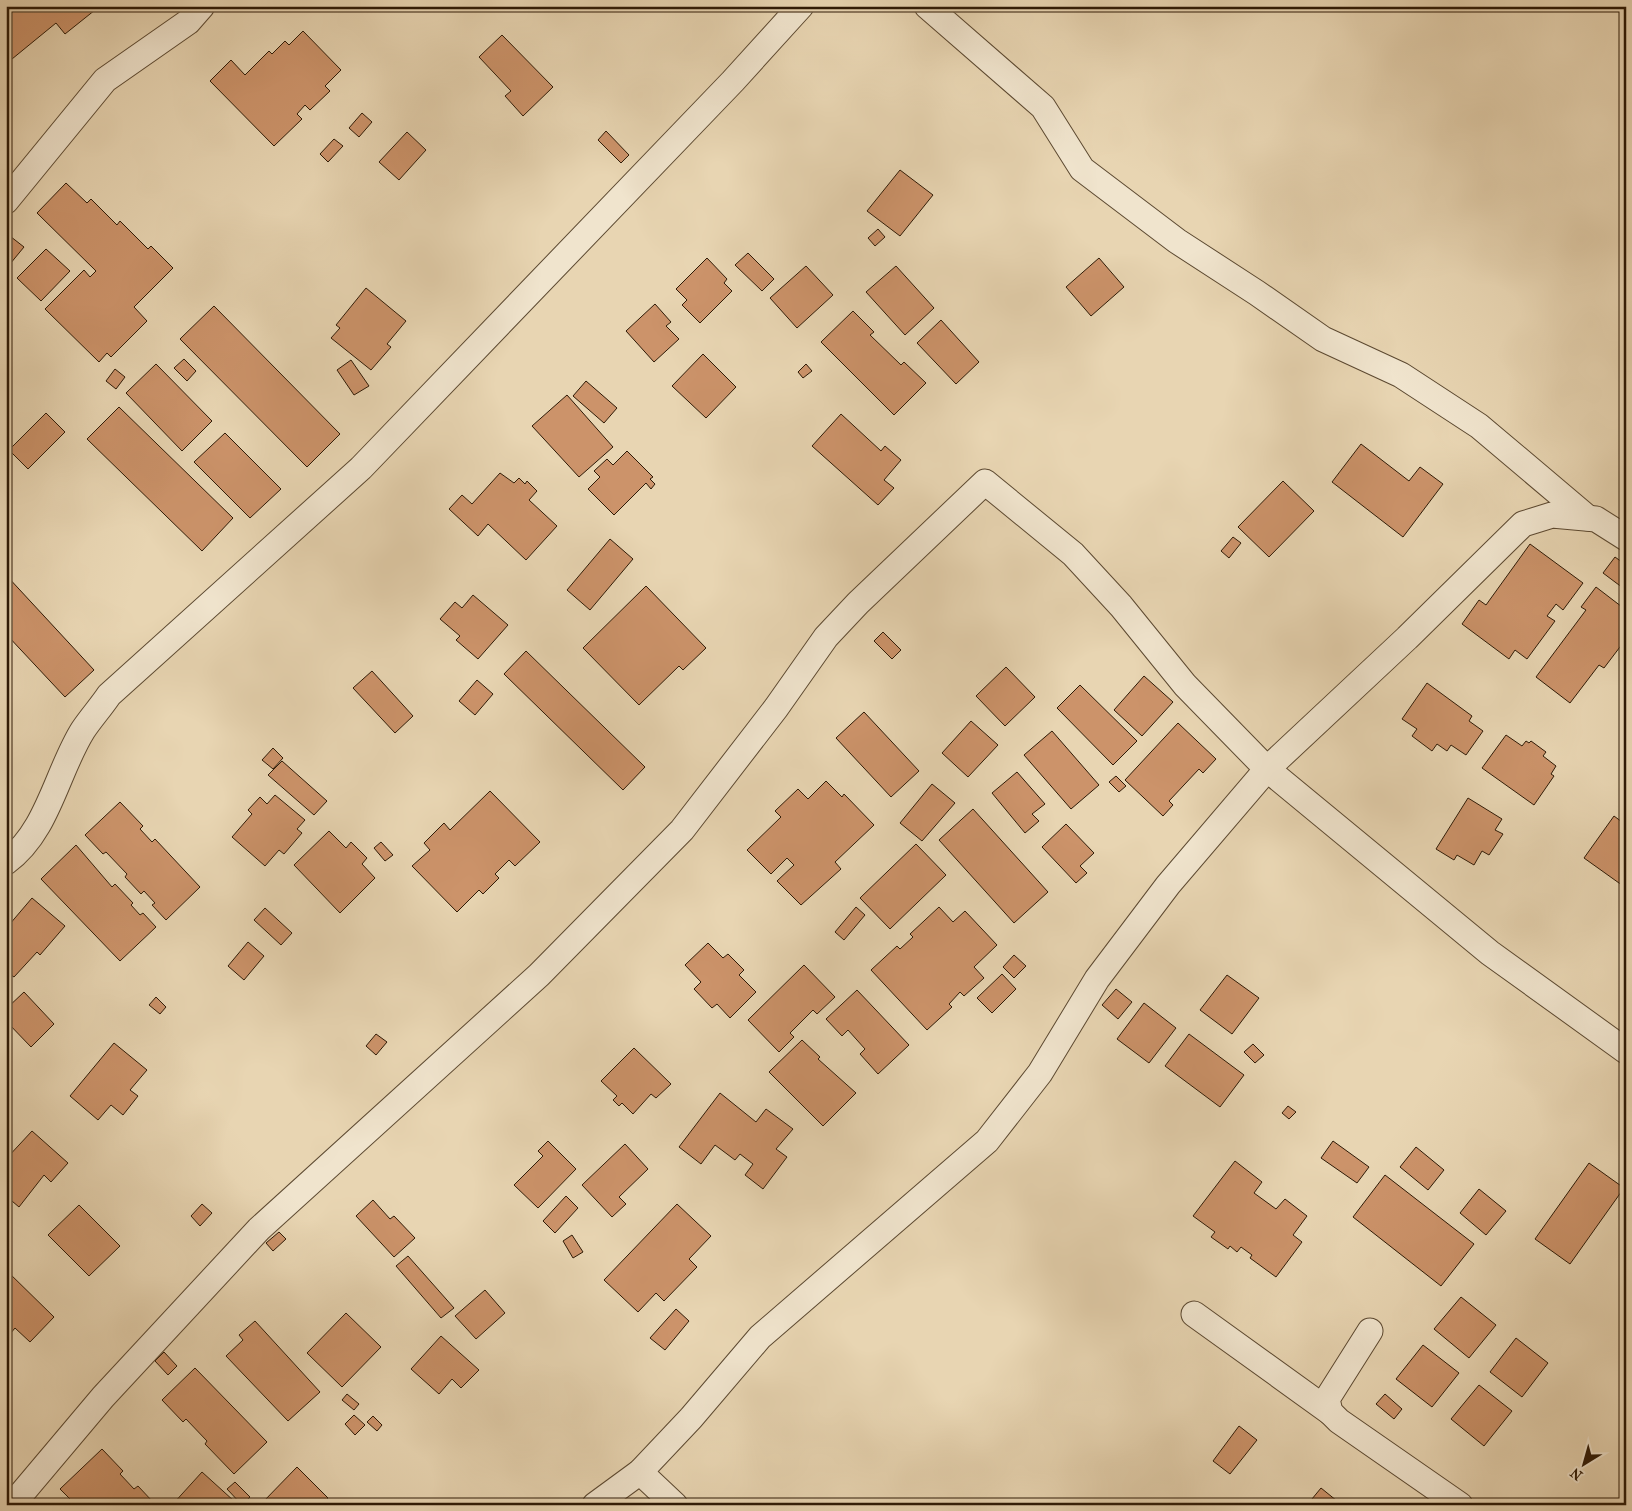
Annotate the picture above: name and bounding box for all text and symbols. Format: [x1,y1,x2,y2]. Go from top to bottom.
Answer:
north arrow [1560,1438,1610,1488]
text: N [1567,1464,1586,1484]

